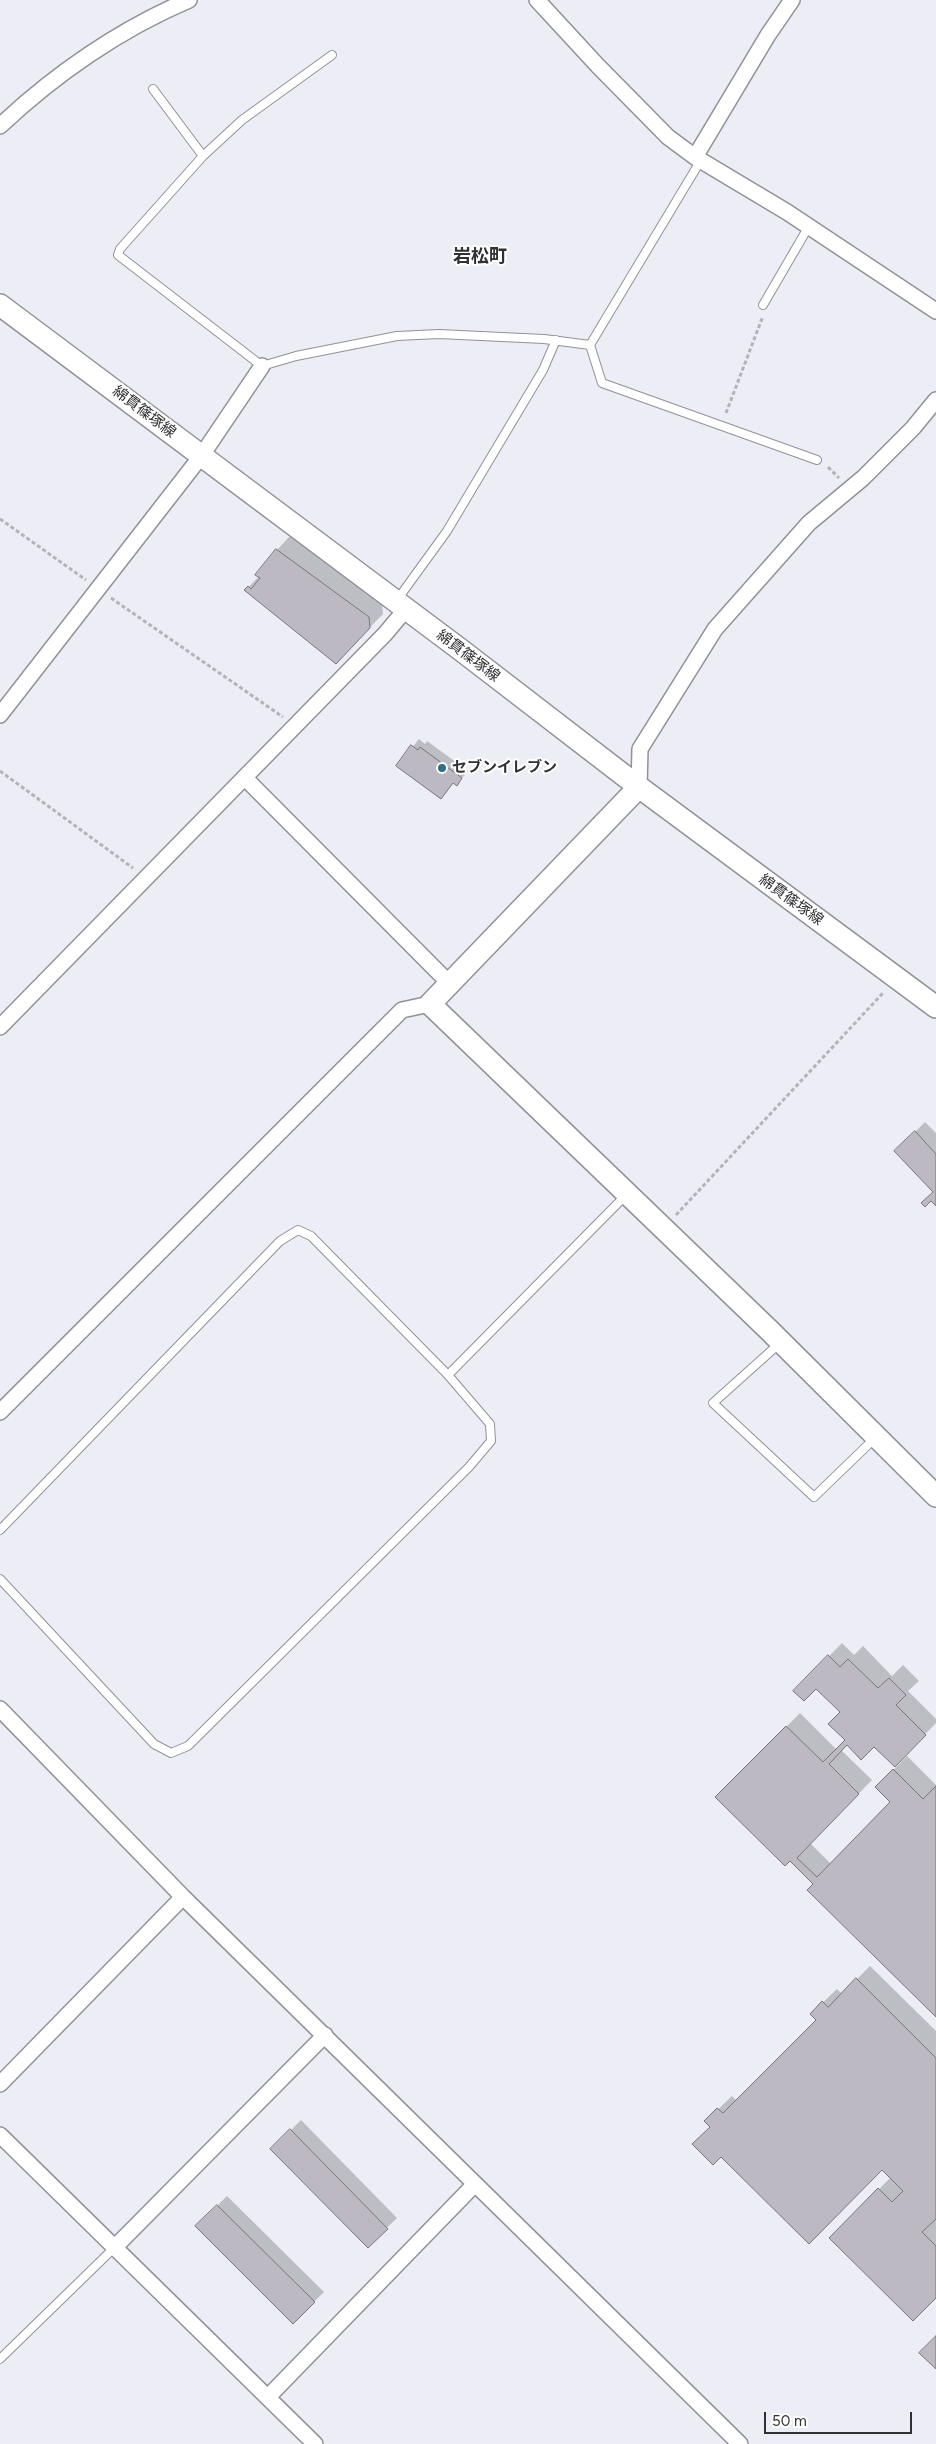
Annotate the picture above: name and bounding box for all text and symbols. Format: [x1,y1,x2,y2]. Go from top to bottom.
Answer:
district label: 岩松町 [453,246,507,268]
street label: 綿貫篠塚線 [109,382,179,442]
street label: 綿貫篠塚線 [433,626,503,686]
place label: セブンイレブン [452,759,557,777]
marker: セブンイレブン [436,762,448,774]
street label: 綿貫篠塚線 [755,871,827,929]
scale bar [766,2402,914,2434]
text: 50 m [772,2412,807,2430]

